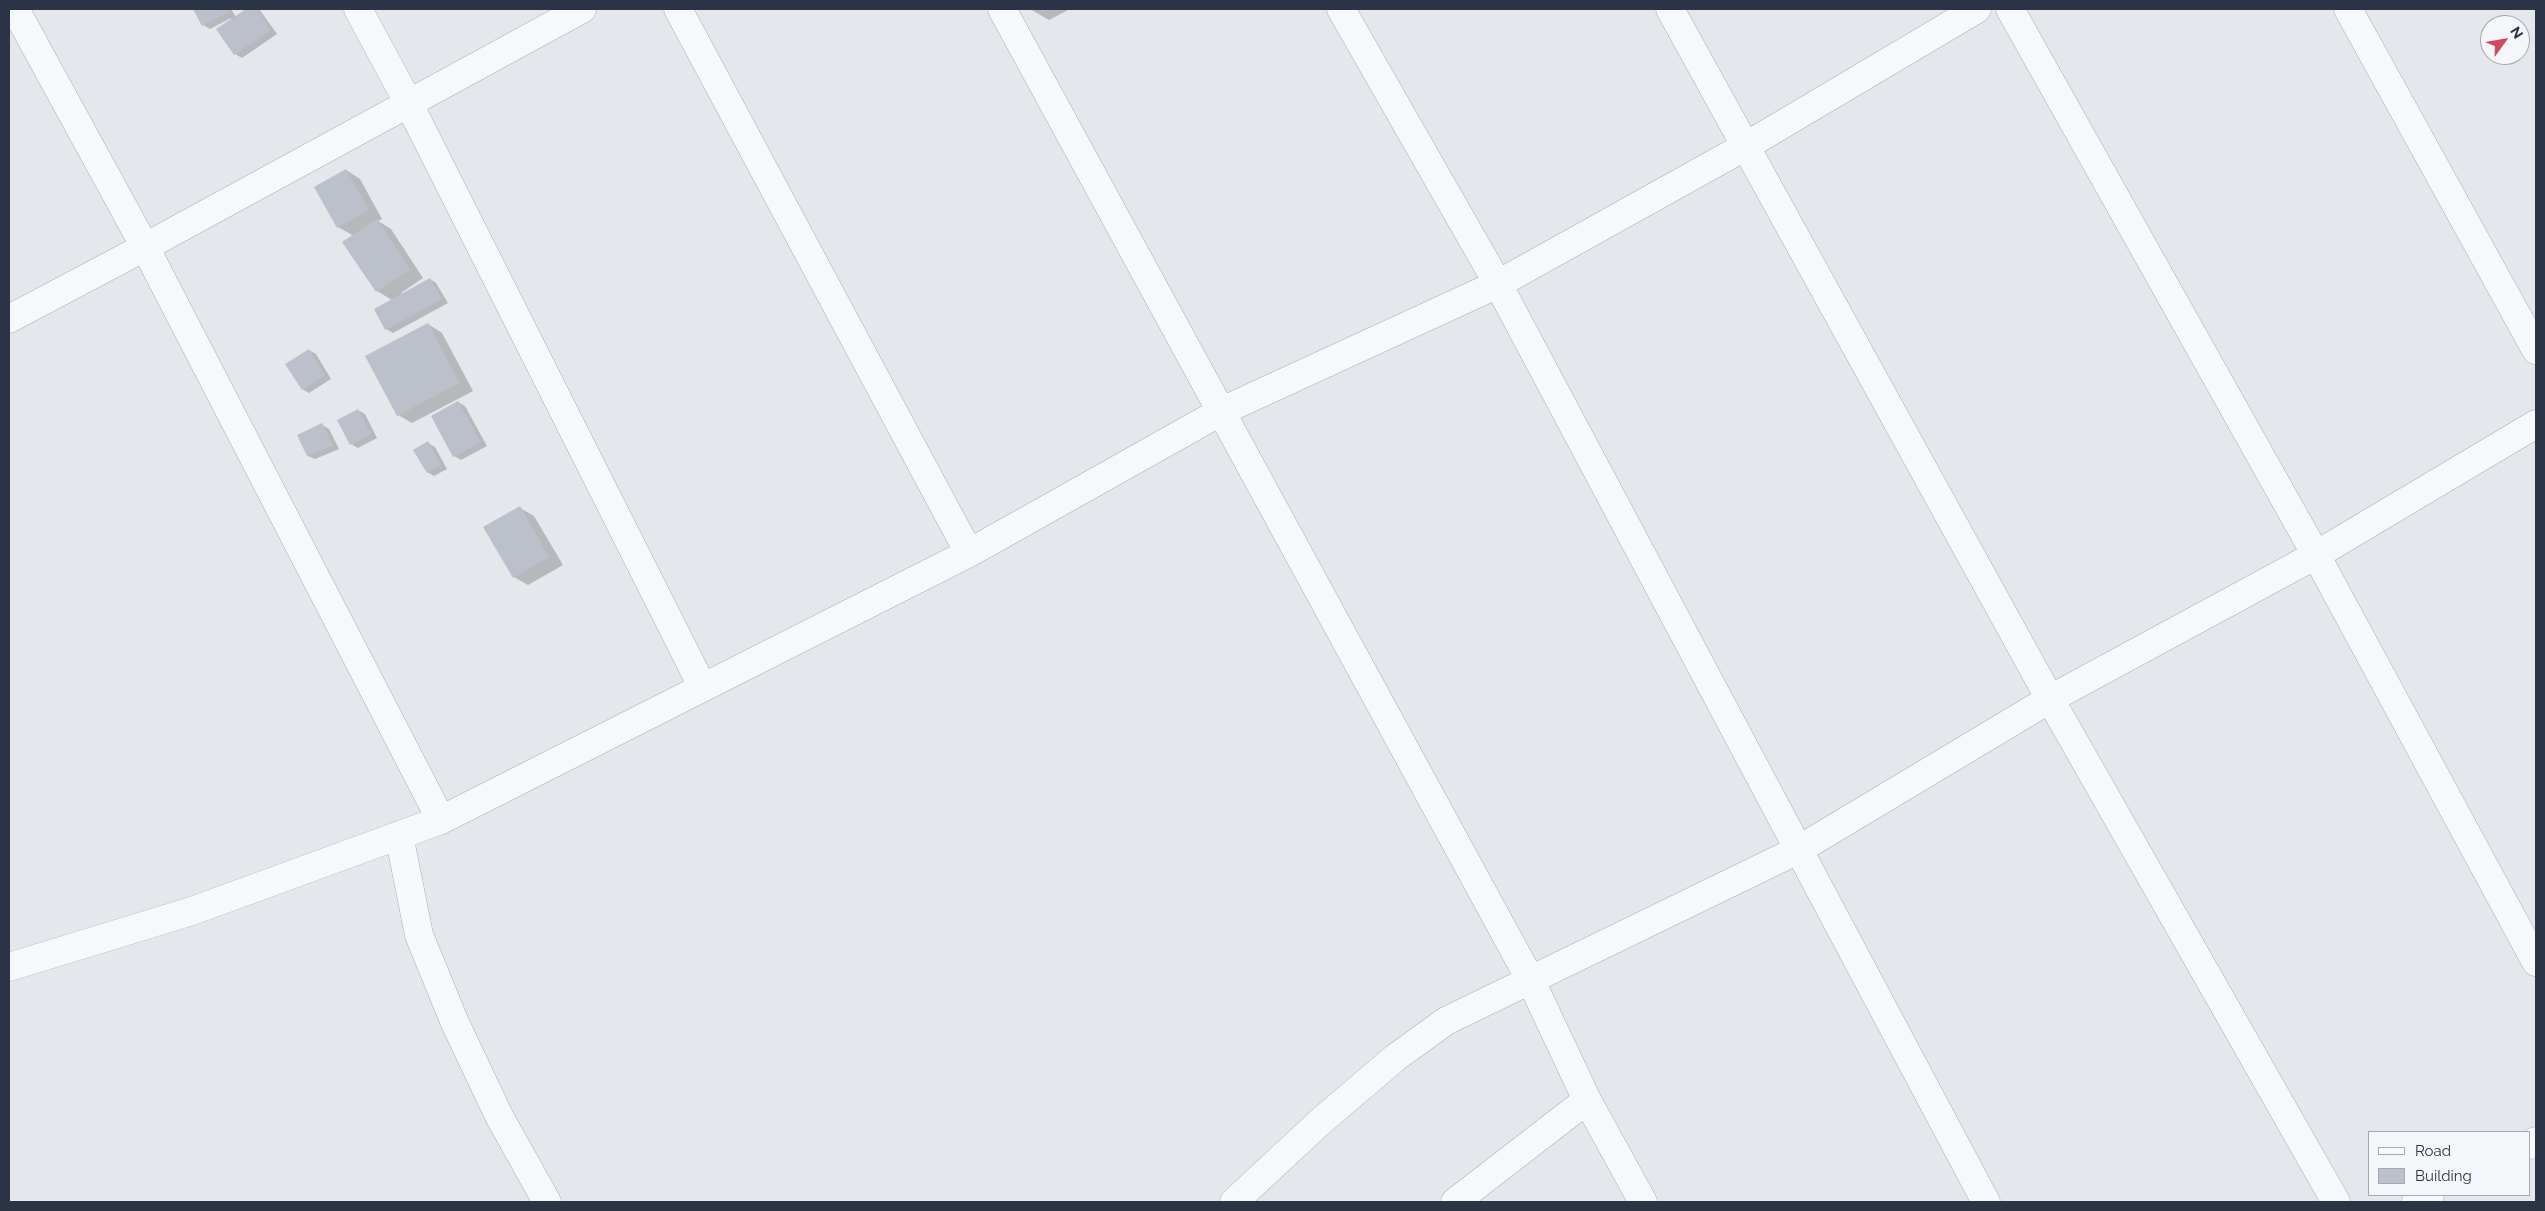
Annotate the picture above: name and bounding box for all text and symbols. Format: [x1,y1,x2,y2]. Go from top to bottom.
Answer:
north arrow [2480,15,2530,65]
text: N [2507,24,2526,41]
legend [2368,1131,2530,1196]
text: Road [2415,1142,2451,1160]
text: Building [2415,1167,2472,1185]

